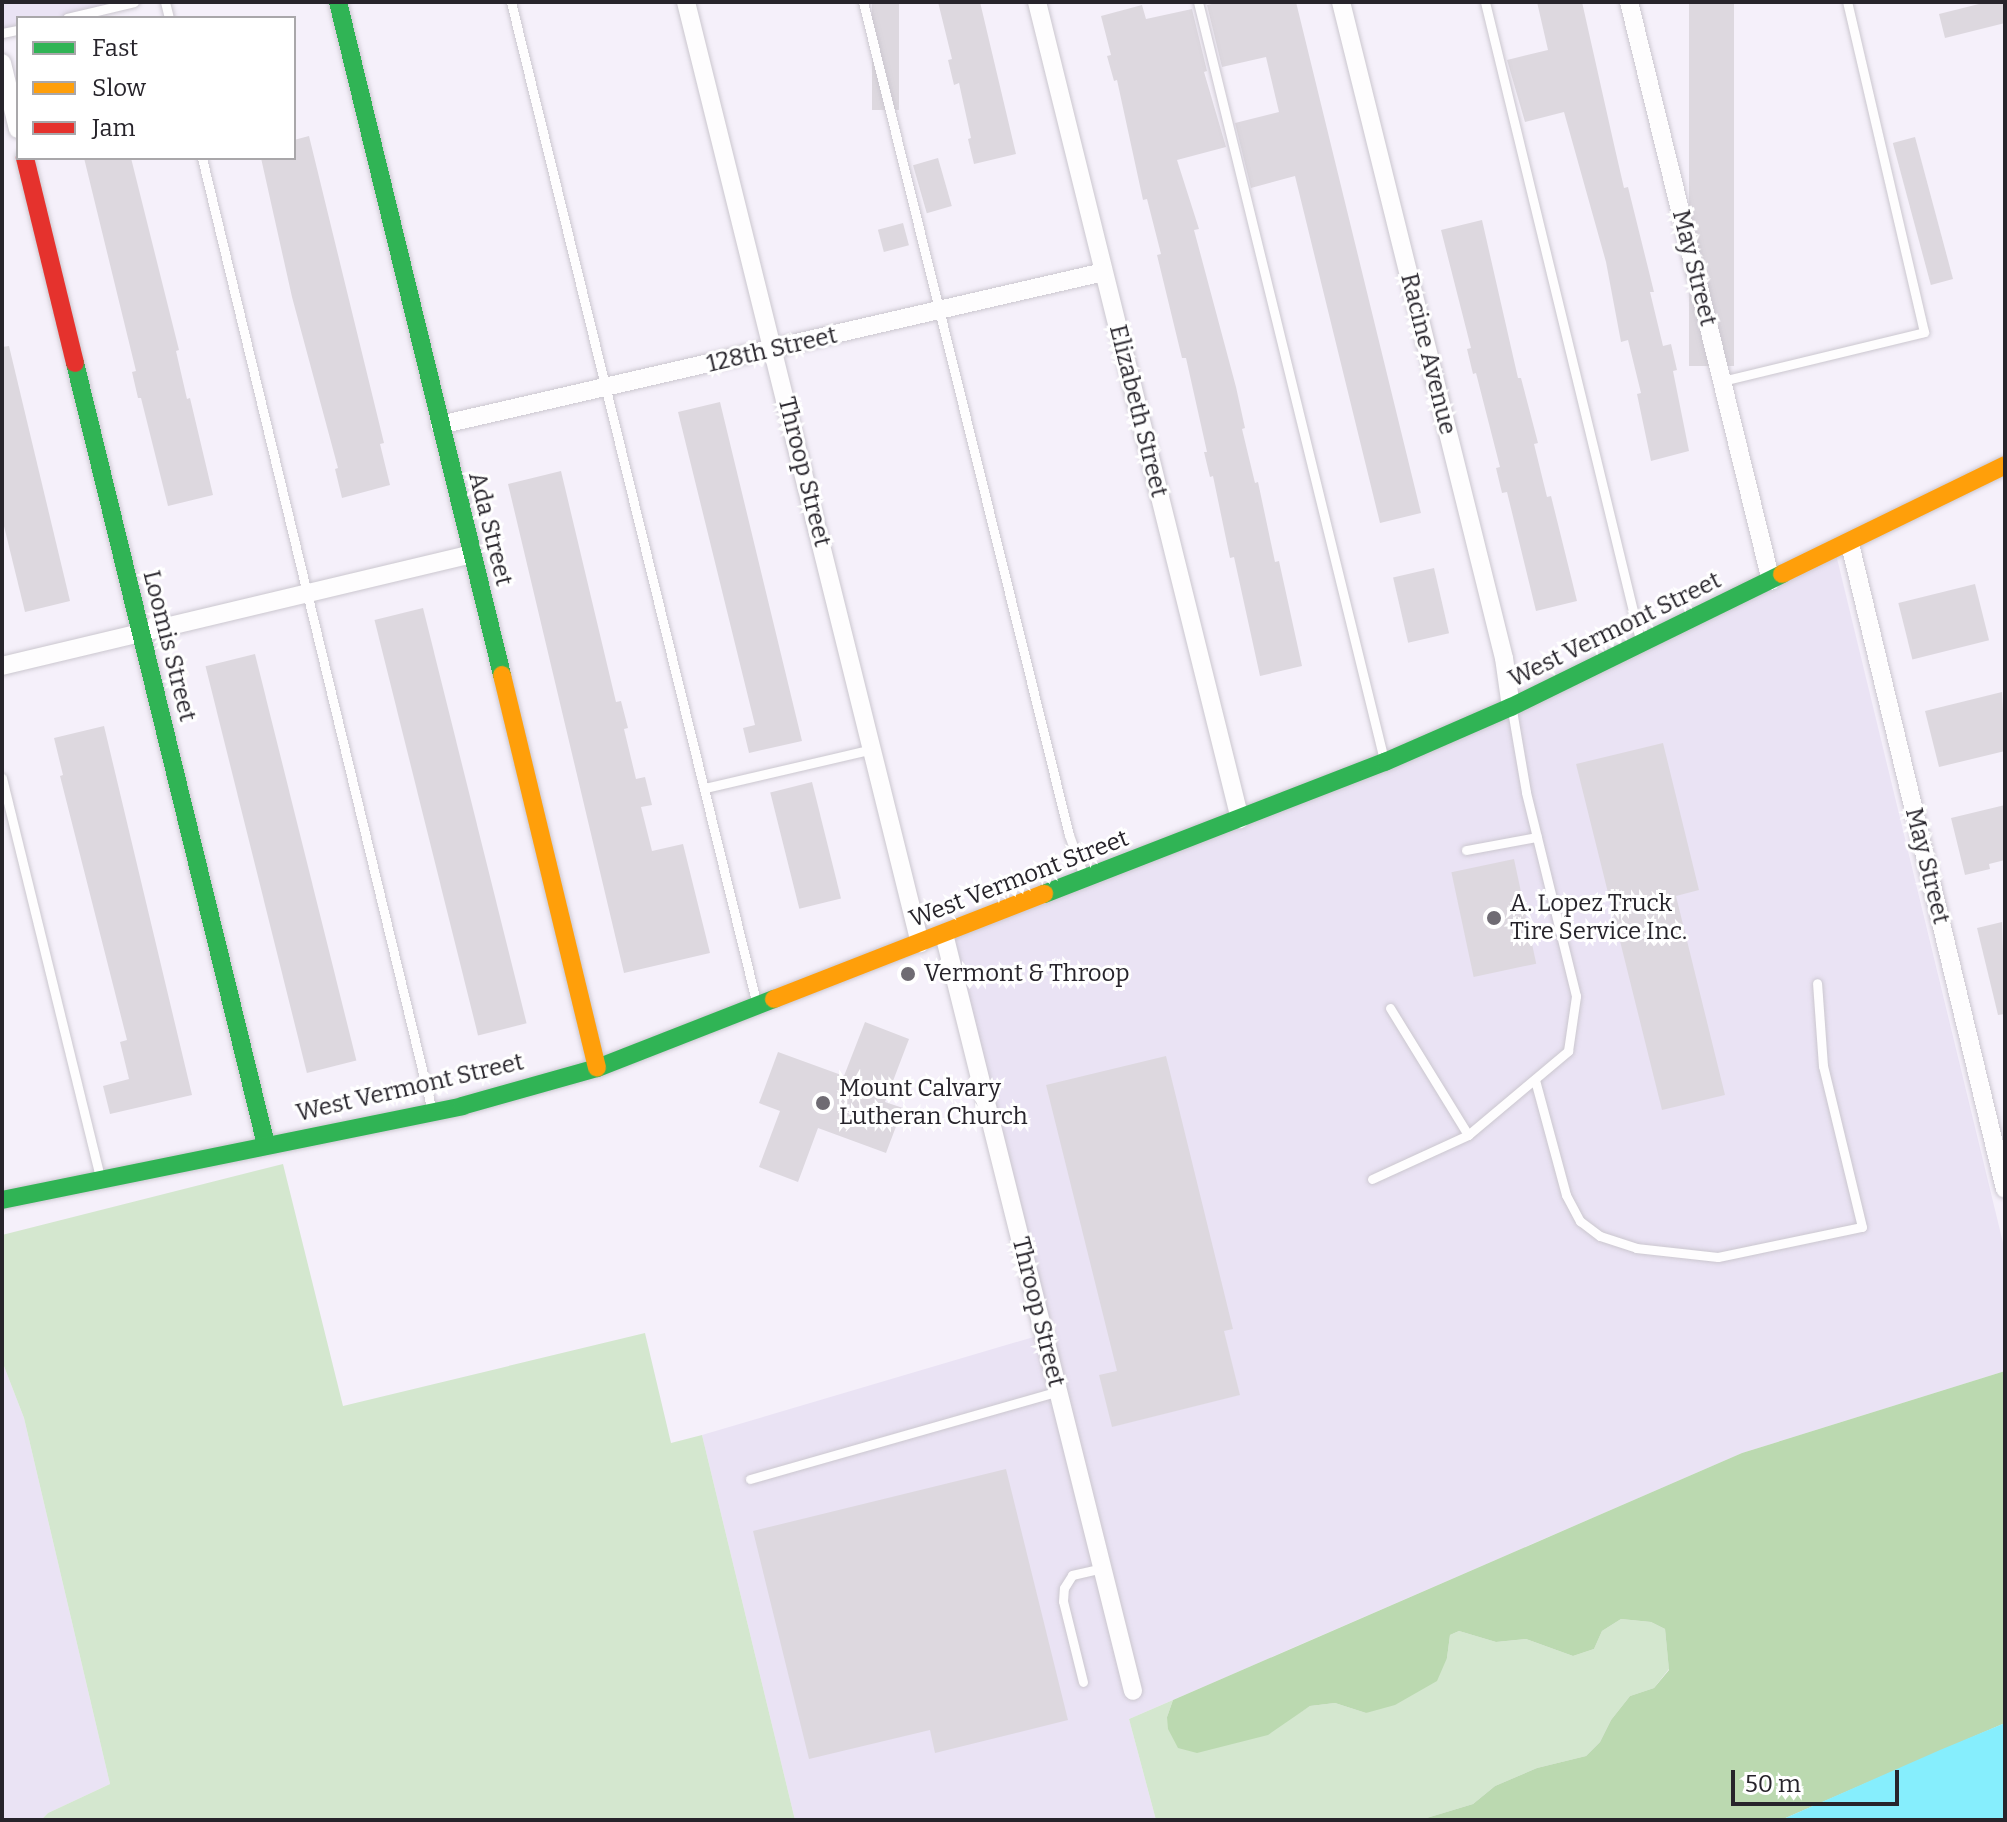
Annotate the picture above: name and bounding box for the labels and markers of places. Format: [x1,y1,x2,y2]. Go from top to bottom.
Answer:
place label: A. Lopez Truck Tire Service Inc. [1510,890,1687,946]
marker: A. Lopez Truck Tire Service Inc. [1485,909,1503,927]
place label: Vermont & Throop [924,960,1130,988]
marker: Vermont & Throop [899,965,917,983]
place label: Mount Calvary Lutheran Church [839,1075,1028,1131]
marker: Mount Calvary Lutheran Church [814,1094,832,1112]

